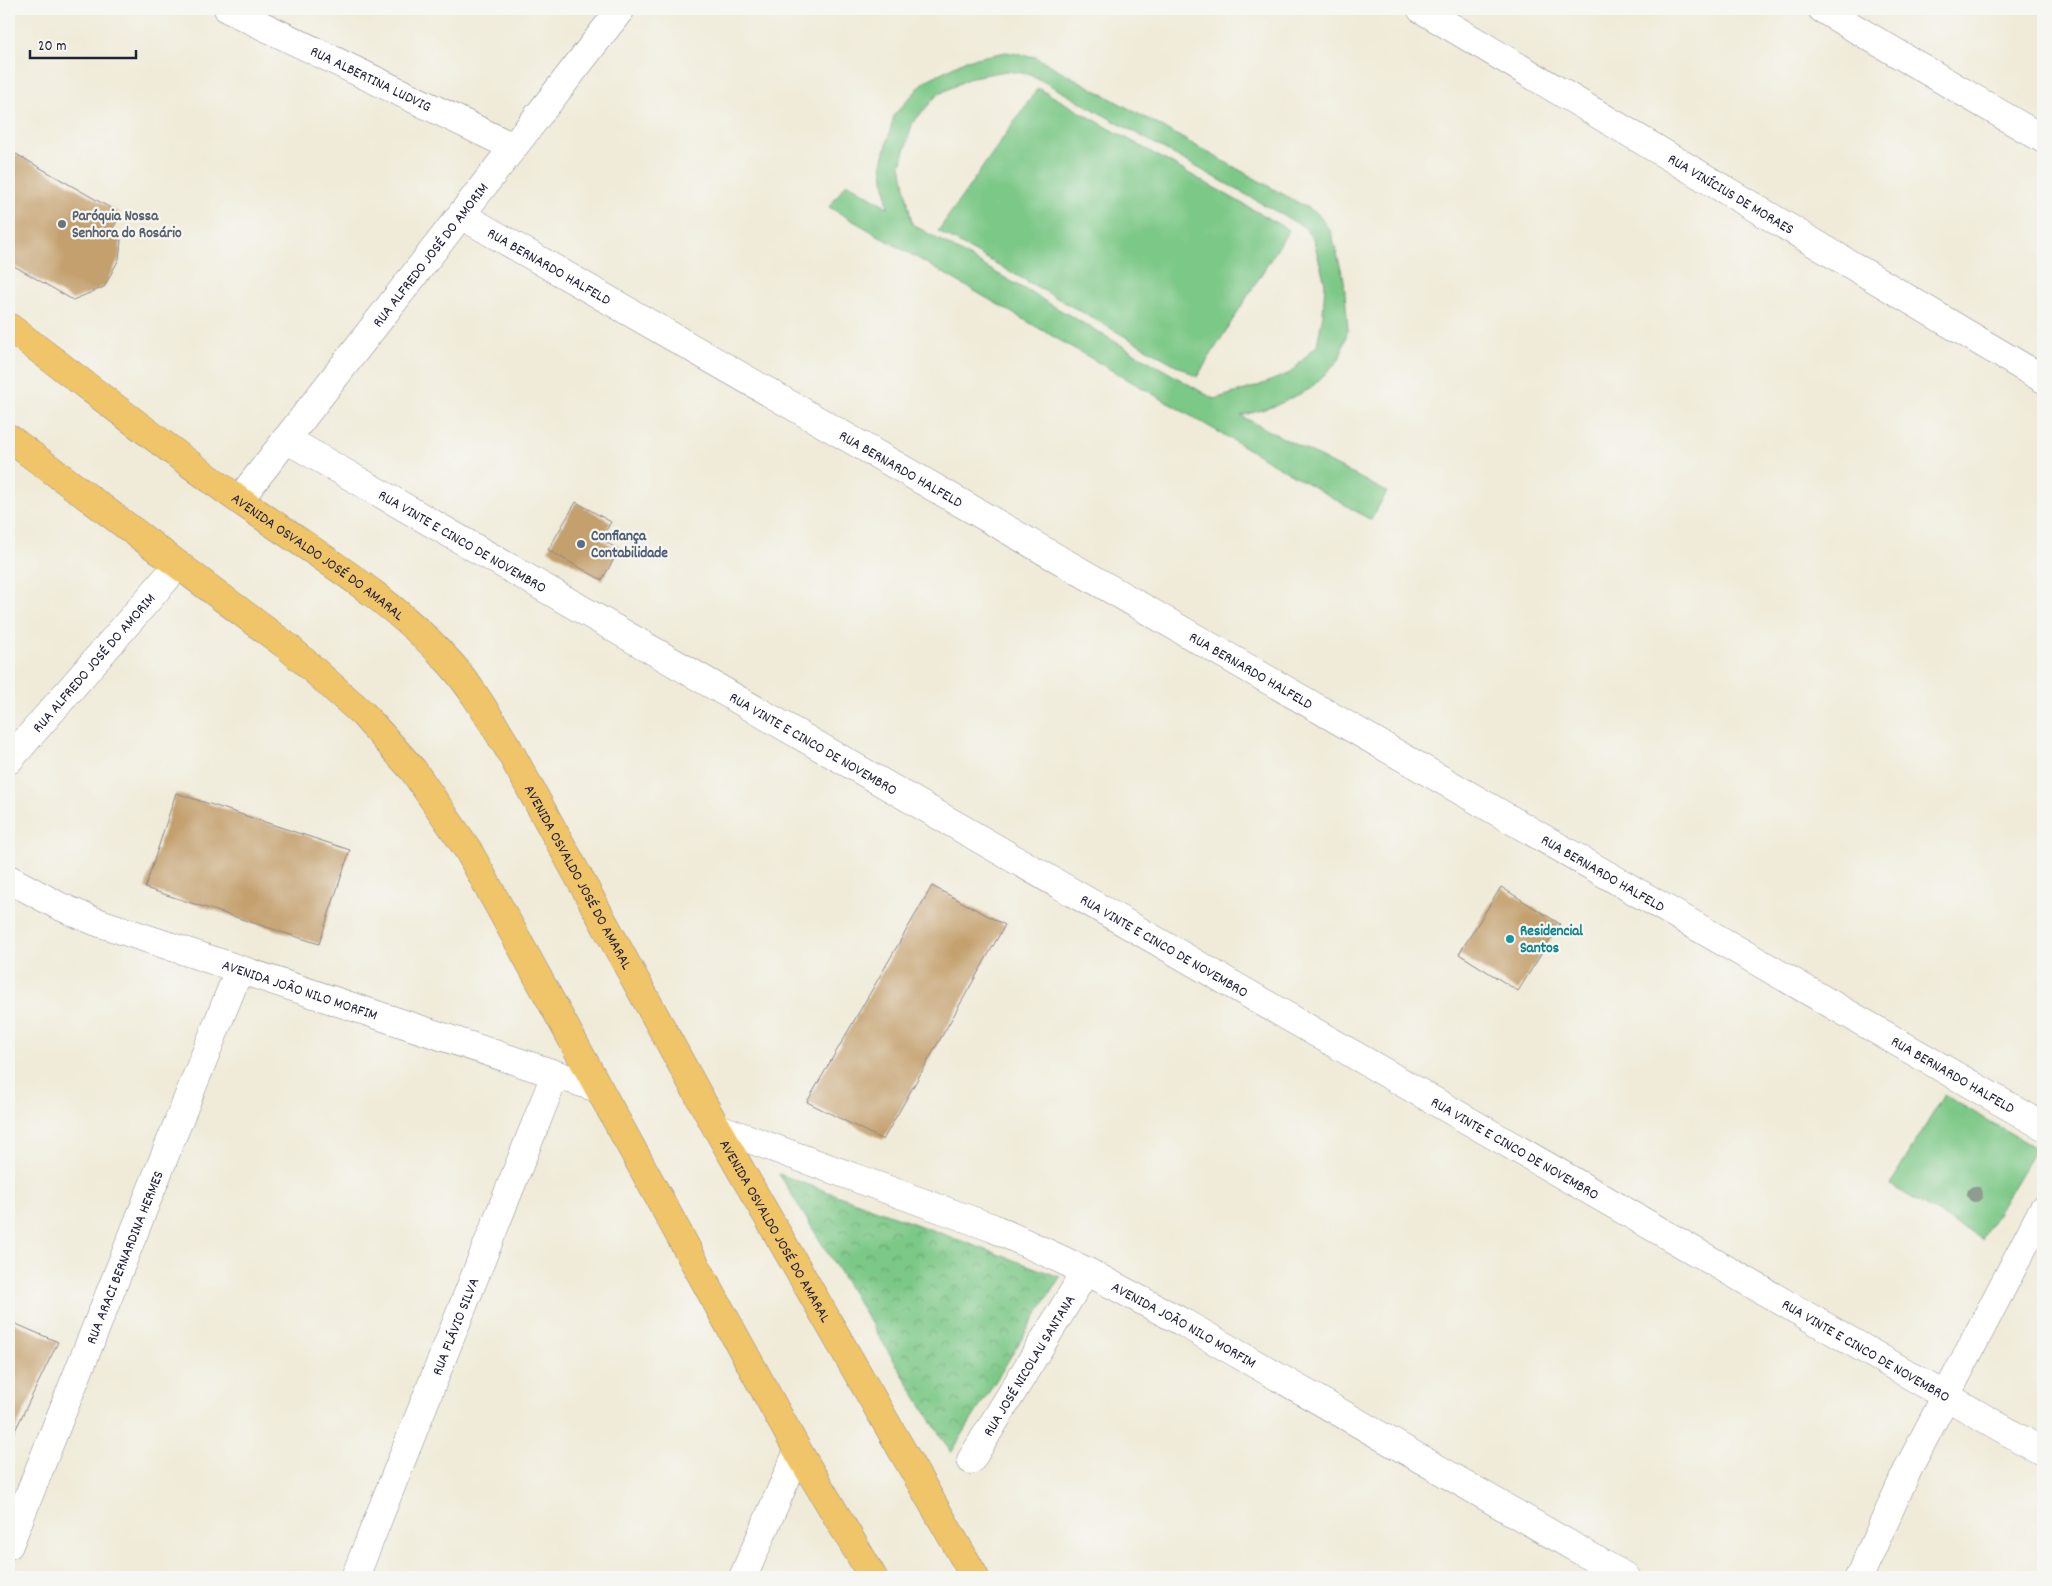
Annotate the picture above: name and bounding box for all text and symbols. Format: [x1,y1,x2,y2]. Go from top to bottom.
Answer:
scale bar [30,28,136,60]
text: 20 m [38,36,66,58]
street label: RUA ALBERTINA LUDVIG [306,41,434,119]
street label: RUA VINÍCIUS DE MORAES [1663,149,1797,241]
street label: RUA ALFREDO JOSÉ DO AMORIM [368,179,495,333]
place label: Paróquia Nossa Senhora do Rosário [72,206,182,245]
marker: Paróquia Nossa Senhora do Rosário [56,218,68,230]
street label: RUA BERNARDO HALFELD [482,223,615,312]
street label: RUA BERNARDO HALFELD [834,426,966,515]
street label: RUA VINTE E CINCO DE NOVEMBRO [374,485,550,600]
street label: AVENIDA OSVALDO JOSÉ DO AMARAL [226,489,408,627]
place label: Confiança Contabilidade [591,526,668,565]
marker: Confiança Contabilidade [575,538,587,550]
street label: RUA ALFREDO JOSÉ DO AMORIM [28,589,162,738]
street label: RUA BERNARDO HALFELD [1184,627,1317,716]
street label: RUA VINTE E CINCO DE NOVEMBRO [724,688,901,802]
street label: AVENIDA OSVALDO JOSÉ DO AMARAL [517,781,637,974]
street label: RUA BERNARDO HALFELD [1536,830,1668,919]
street label: RUA VINTE E CINCO DE NOVEMBRO [1075,890,1252,1004]
place label: Residencial Santos [1520,921,1583,960]
marker: Residencial Santos [1504,933,1516,945]
street label: AVENIDA JOÃO NILO MORFIM [219,955,380,1027]
street label: RUA BERNARDO HALFELD [1886,1032,2018,1121]
street label: RUA VINTE E CINCO DE NOVEMBRO [1426,1092,1603,1207]
street label: AVENIDA OSVALDO JOSÉ DO AMARAL [712,1136,835,1327]
street label: RUA ARACI BERNARDINA HERMES [81,1168,171,1348]
street label: RUA FLÁVIO SILVA [427,1275,486,1379]
street label: AVENIDA JOÃO NILO MORFIM [1107,1277,1260,1375]
street label: RUA JOSÉ NICOLAU SANTANA [979,1291,1082,1441]
street label: RUA VINTE E CINCO DE NOVEMBRO [1777,1295,1953,1409]

